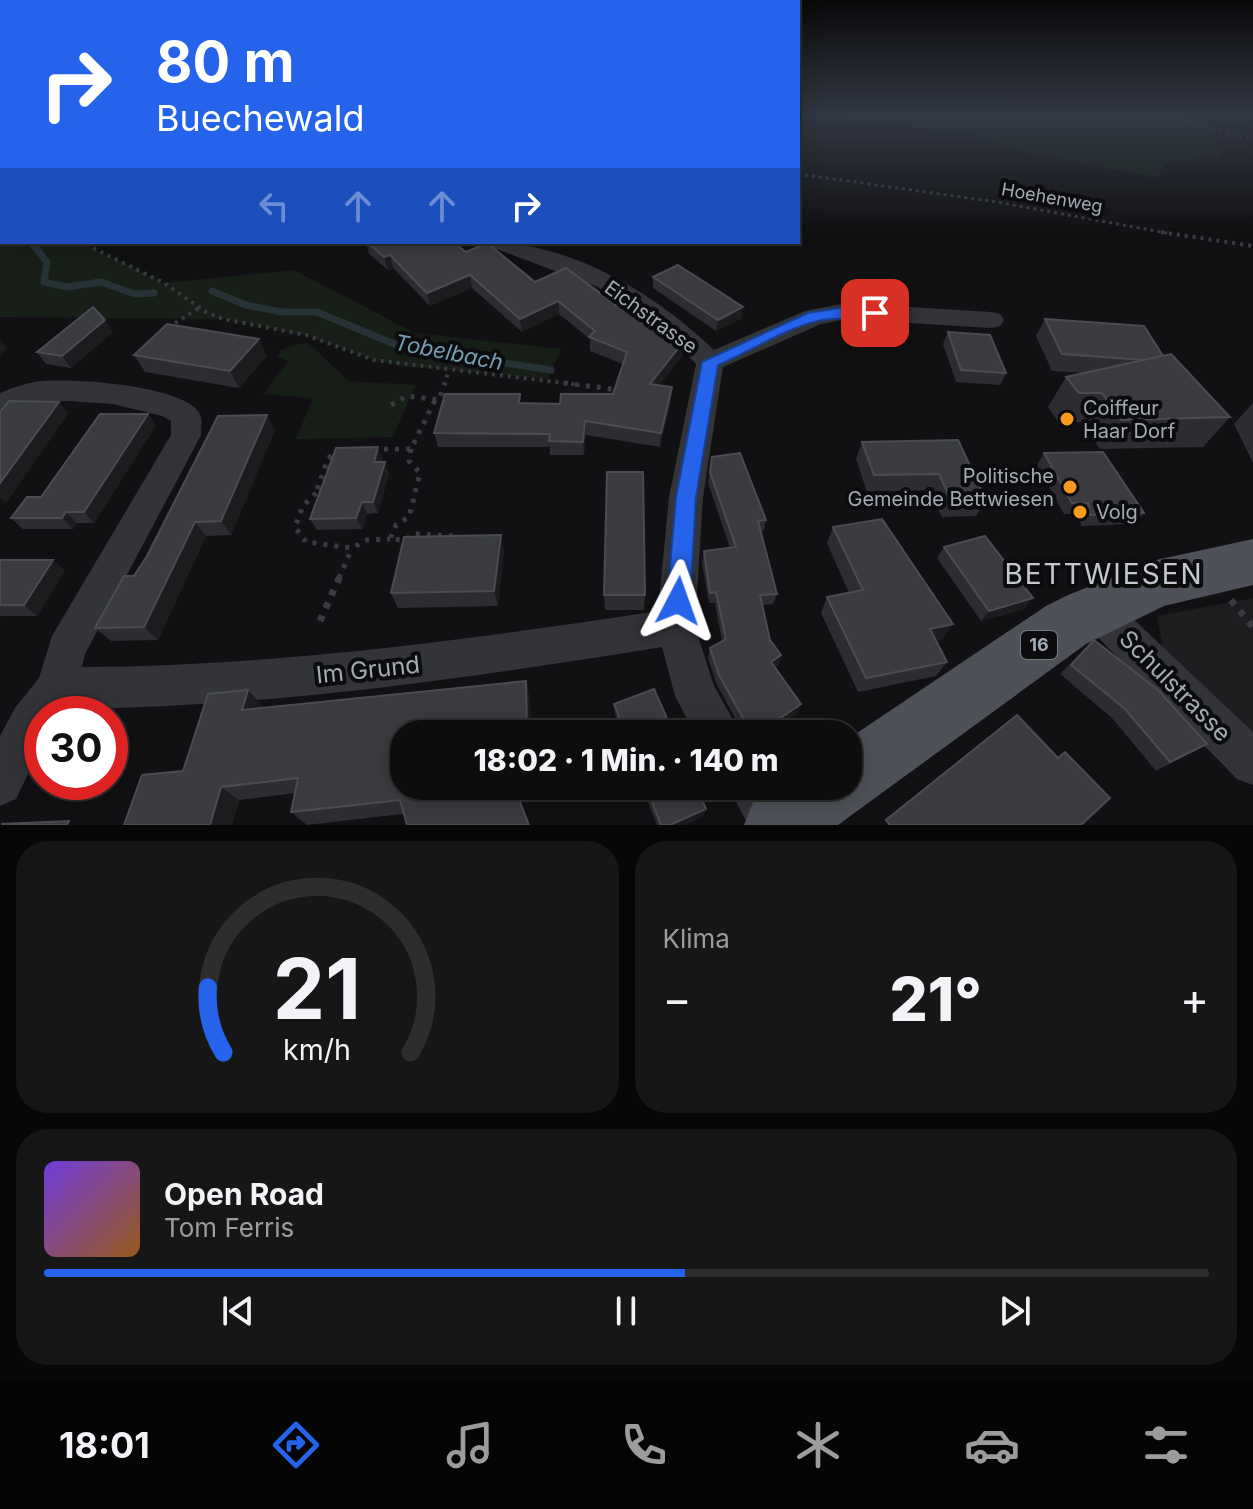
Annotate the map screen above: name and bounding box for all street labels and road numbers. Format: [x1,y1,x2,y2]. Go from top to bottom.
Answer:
street label: Hoehenweg [1000,178,1104,217]
street label: Eichstrasse [600,275,702,359]
street label: Schulstrasse [1114,624,1237,747]
road number: 16 [1021,631,1057,659]
street label: Im Grund [315,650,421,689]

